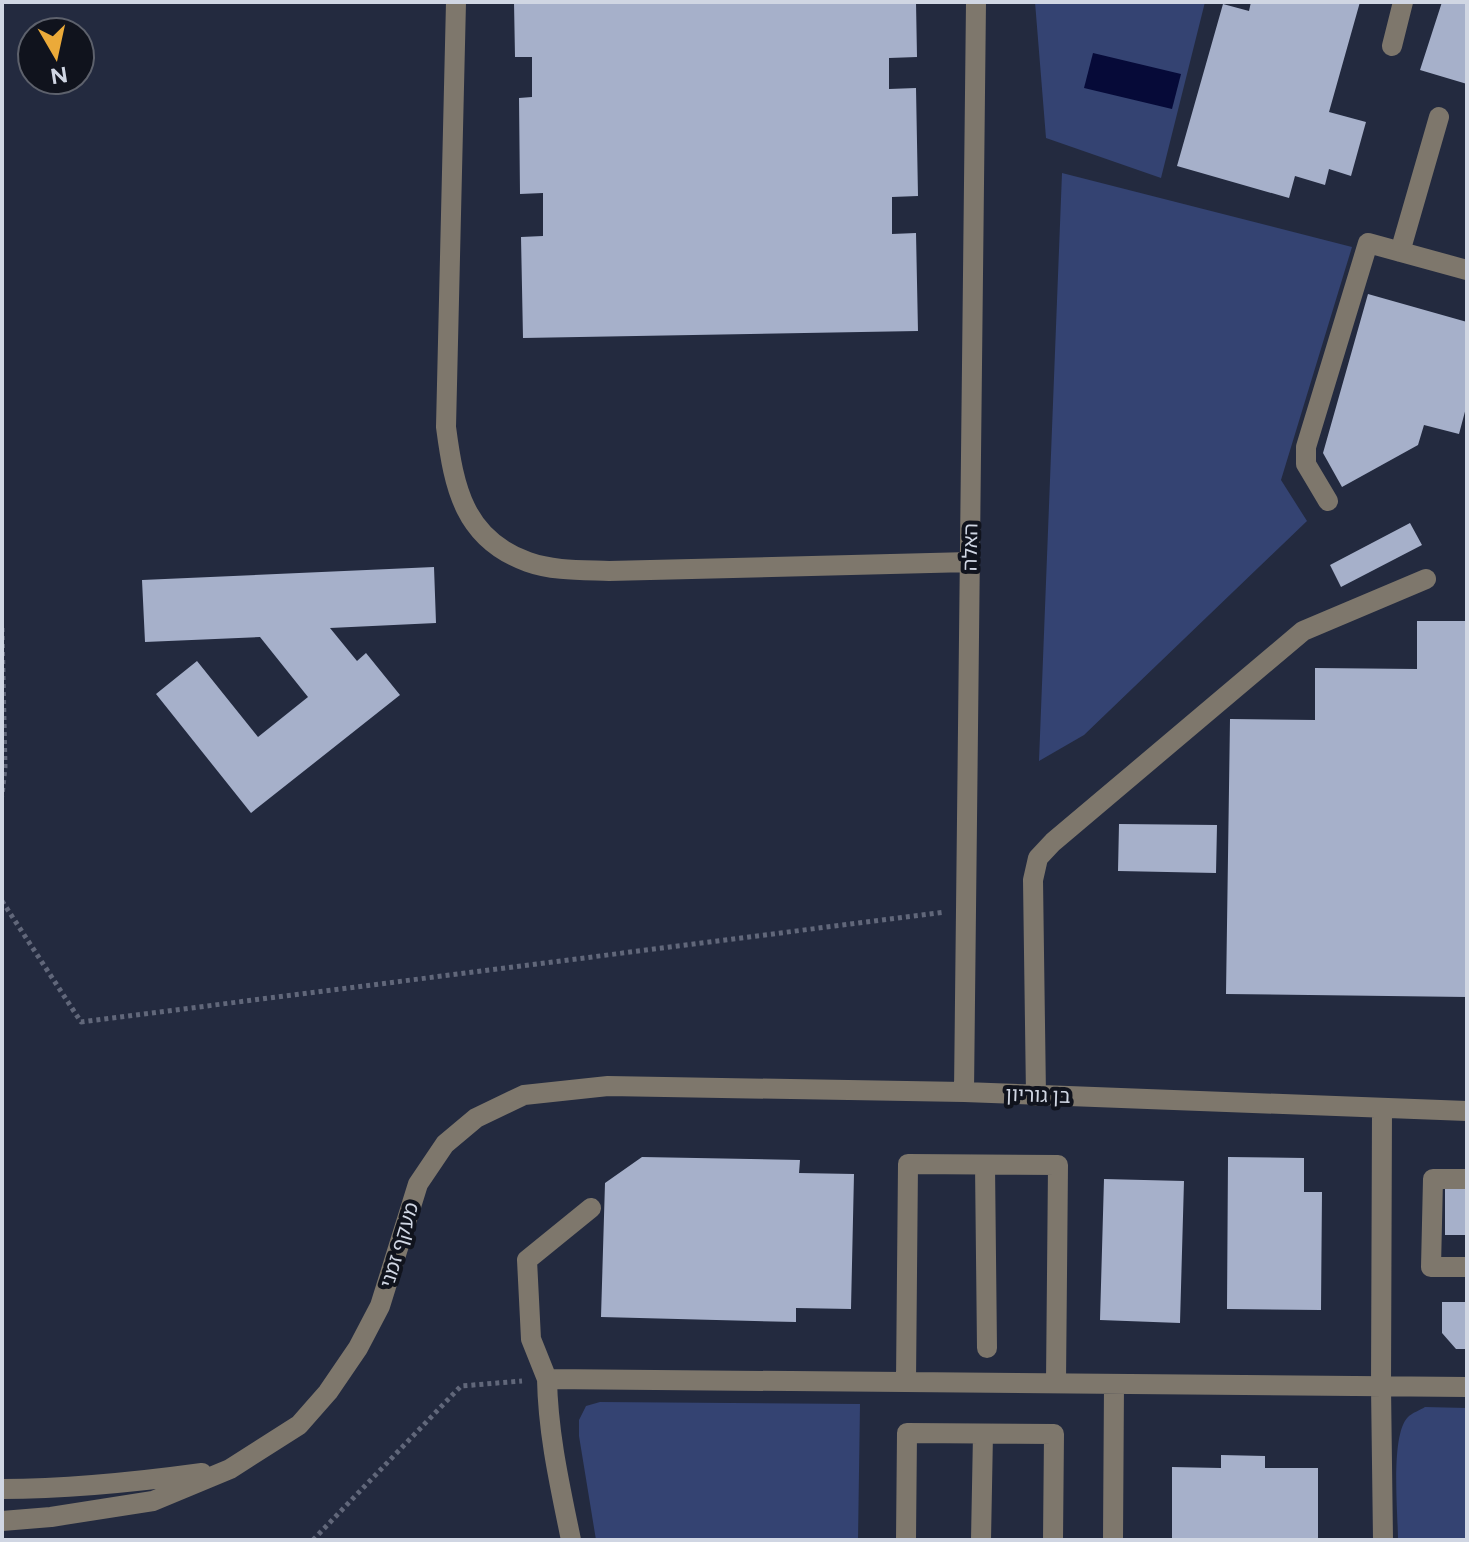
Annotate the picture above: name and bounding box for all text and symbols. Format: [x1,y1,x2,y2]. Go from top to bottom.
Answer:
north arrow [16,16,96,96]
text: N [49,61,70,90]
street label: האלה [958,523,982,571]
street label: בן גוריון [1005,1082,1071,1108]
street label: מעקף זמני [375,1199,423,1291]

